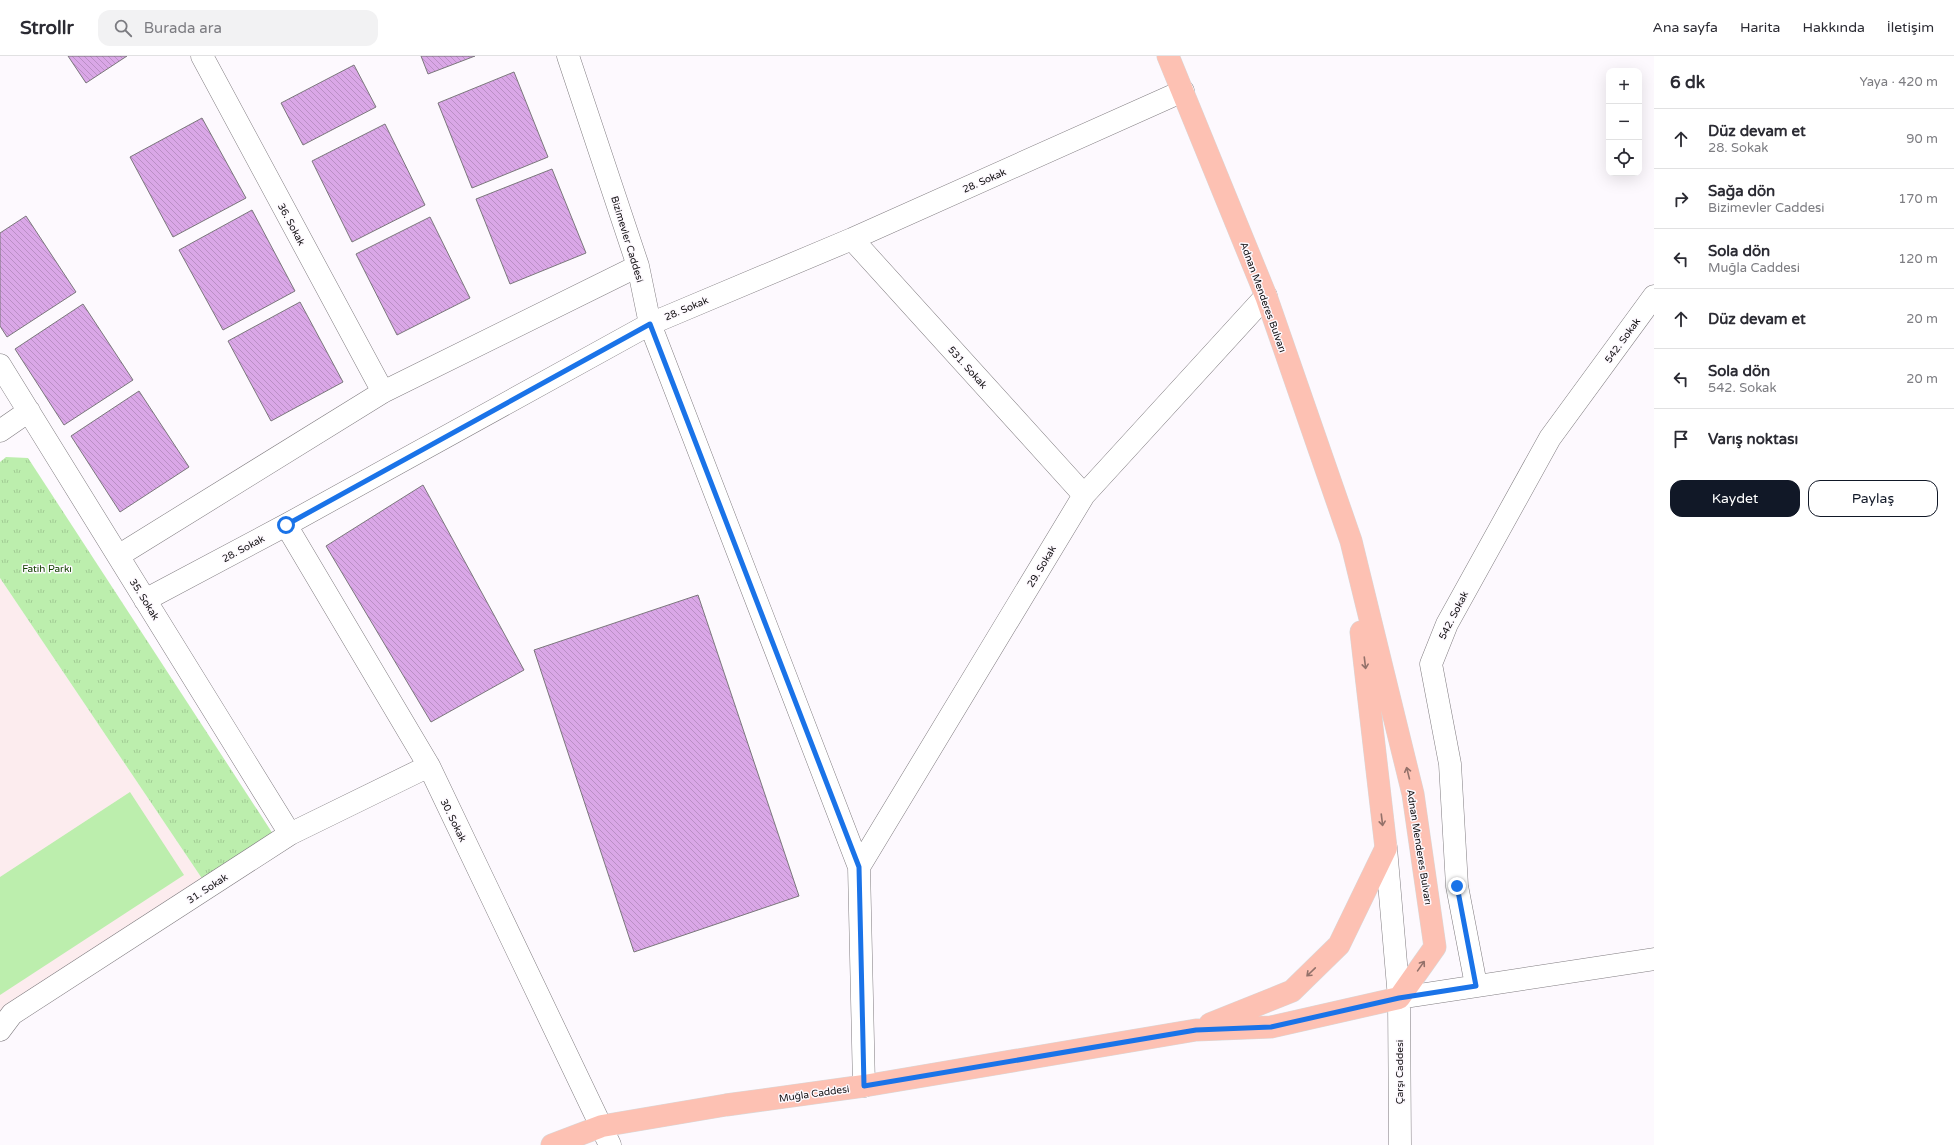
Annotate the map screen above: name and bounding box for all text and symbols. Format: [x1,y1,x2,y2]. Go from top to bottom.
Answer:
search box [98,10,378,46]
text: Strollr [20,17,74,39]
icon: search [112,17,134,39]
text: Burada ara [144,19,222,37]
text: Ana sayfa [1653,19,1718,36]
text: Harita [1740,19,1780,36]
text: Hakkında [1802,19,1865,36]
text: İletişim [1887,19,1934,36]
map controls [1606,68,1642,176]
button: + [1606,68,1642,104]
text: 6 dk [1670,72,1705,93]
text: Yaya · 420 m [1859,74,1938,90]
button: − [1606,104,1642,140]
text: Düz devam et [1708,122,1806,140]
icon: ahead [1670,128,1692,150]
text: 90 m [1906,131,1938,147]
button: locate [1606,140,1642,176]
text: 28. Sokak [1708,140,1768,156]
street label: 28. Sokak [961,166,1009,196]
text: Sağa dön [1708,182,1775,200]
icon: right [1670,188,1692,210]
text: 170 m [1898,191,1938,207]
street label: Bizimevler Caddesi [608,195,646,284]
text: Bizimevler Caddesi [1708,200,1825,216]
street label: 36. Sokak [275,201,308,248]
street label: Adnan Menderes Bulvarı [1237,240,1289,354]
text: Sola dön [1708,242,1770,260]
icon: left [1670,248,1692,270]
text: 120 m [1898,251,1938,267]
text: Muğla Caddesi [1708,260,1800,276]
street label: 28. Sokak [663,294,711,324]
icon: ahead [1670,308,1692,330]
text: Düz devam et [1708,310,1806,328]
text: 20 m [1906,311,1938,327]
street label: 542. Sokak [1602,315,1643,365]
street label: 531. Sokak [945,344,990,392]
text: Sola dön [1708,362,1770,380]
icon: left [1670,368,1692,390]
text: 20 m [1906,371,1938,387]
text: 542. Sokak [1708,380,1777,396]
icon: arrive [1670,428,1692,450]
text: Varış noktası [1708,430,1798,448]
button: Kaydet [1670,480,1800,517]
button: Paylaş [1808,480,1938,517]
route start [277,516,295,534]
street label: 28. Sokak [220,532,267,565]
street label: 29. Sokak [1025,543,1059,590]
park label: Fatih Parkı [22,563,72,575]
street label: 35. Sokak [127,577,162,623]
street label: 542. Sokak [1437,589,1471,642]
one-way arrow [1361,657,1368,670]
one-way arrow [1403,767,1411,780]
street label: Adnan Menderes Bulvarı [1404,789,1434,906]
street label: 30. Sokak [438,797,469,844]
one-way arrow [1379,813,1386,826]
street label: 31. Sokak [185,871,231,907]
route end [1448,877,1466,895]
one-way arrow [1417,961,1425,972]
one-way arrow [1306,967,1316,977]
street label: Çarşı Caddesi [1394,1040,1406,1104]
street label: Muğla Caddesi [778,1083,850,1105]

